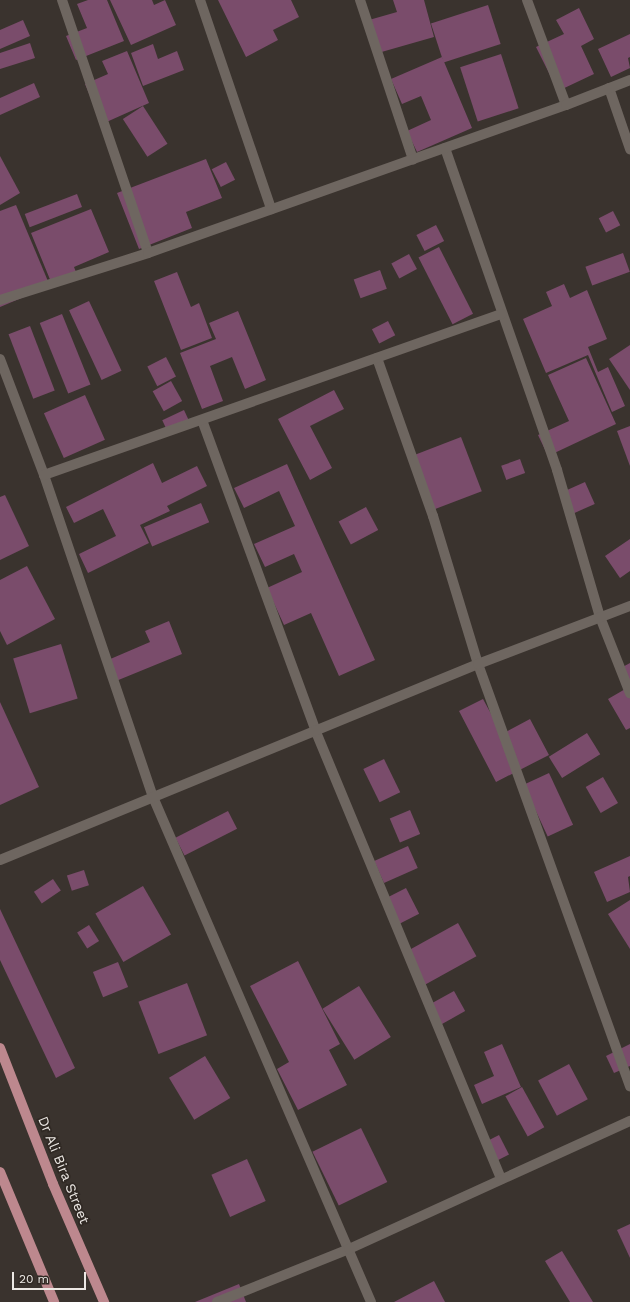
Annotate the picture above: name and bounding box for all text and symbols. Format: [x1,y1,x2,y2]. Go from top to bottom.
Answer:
street label: Dr Ali Bira Street [35,1113,93,1227]
scale bar [14,1264,88,1290]
text: 20 m [19,1272,49,1286]

